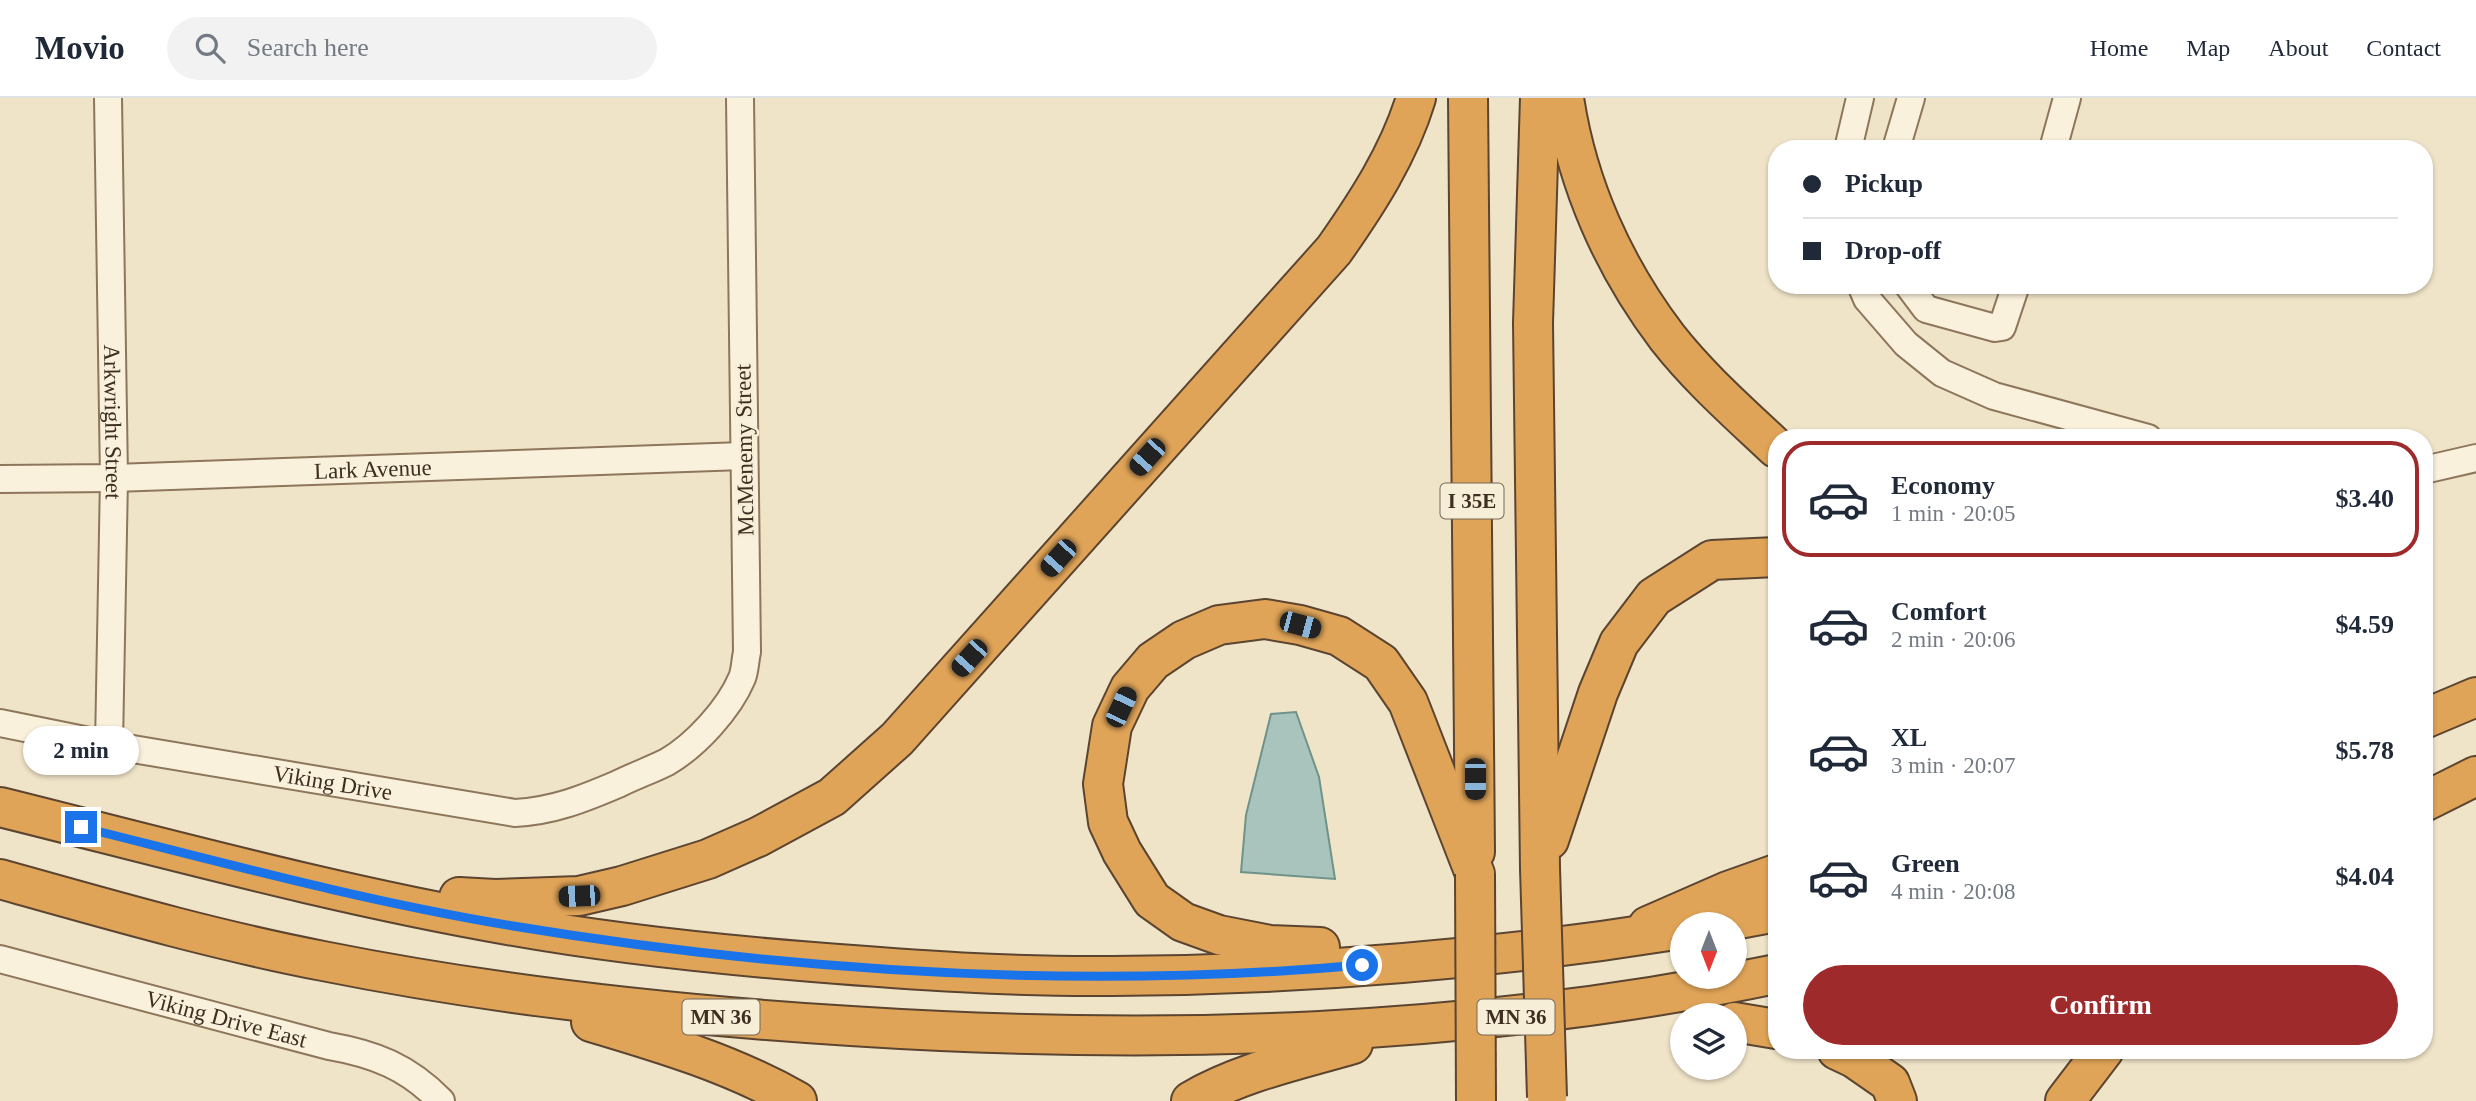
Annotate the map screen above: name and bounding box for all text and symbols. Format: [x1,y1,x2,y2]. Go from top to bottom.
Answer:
search box [167,17,657,80]
icon: search [191,29,229,67]
text: Movio [35,30,125,66]
text: Search here [247,33,369,62]
text: Home [2090,35,2148,61]
text: Map [2186,35,2230,61]
text: About [2268,35,2328,61]
text: Contact [2366,35,2441,61]
text: Pickup [1845,169,1923,198]
text: Drop-off [1845,236,1941,265]
street label: Arkwright Street [99,344,126,500]
street label: McMenemy Street [730,363,758,536]
car [1126,434,1169,480]
street label: Lark Avenue [314,455,432,484]
icon: car [1807,468,1870,531]
text: Economy [1891,471,1995,500]
road number: I 35E [1440,484,1504,518]
text: $3.40 [2336,484,2394,513]
text: 1 min · 20:05 [1891,501,2016,526]
car [1037,535,1080,581]
icon: car [1807,594,1870,657]
text: Comfort [1891,597,1986,626]
car [1277,609,1324,641]
text: $4.59 [2336,610,2394,639]
text: 2 min · 20:06 [1891,627,2016,652]
car [948,635,991,681]
car [1103,684,1140,730]
icon: car [1807,720,1870,783]
text: XL [1891,723,1927,752]
callout: 2 min [23,726,139,774]
text: $5.78 [2336,736,2394,765]
text: 2 min [53,738,109,763]
text: 3 min · 20:07 [1891,753,2016,778]
car [1465,758,1486,800]
street label: Viking Drive [271,761,394,805]
route end [65,811,97,843]
icon: car [1807,846,1870,909]
text: Green [1891,849,1960,878]
text: $4.04 [2336,862,2394,891]
text: 4 min · 20:08 [1891,879,2016,904]
car [558,885,601,907]
north arrow [1670,912,1746,989]
map controls [1670,912,1747,1080]
route start [1346,949,1378,981]
button: Confirm [1803,965,2398,1045]
street label: Viking Drive East [143,986,310,1053]
road number: MN 36 [682,1000,760,1034]
road number: MN 36 [1478,1000,1554,1034]
button: layers [1670,1003,1747,1080]

